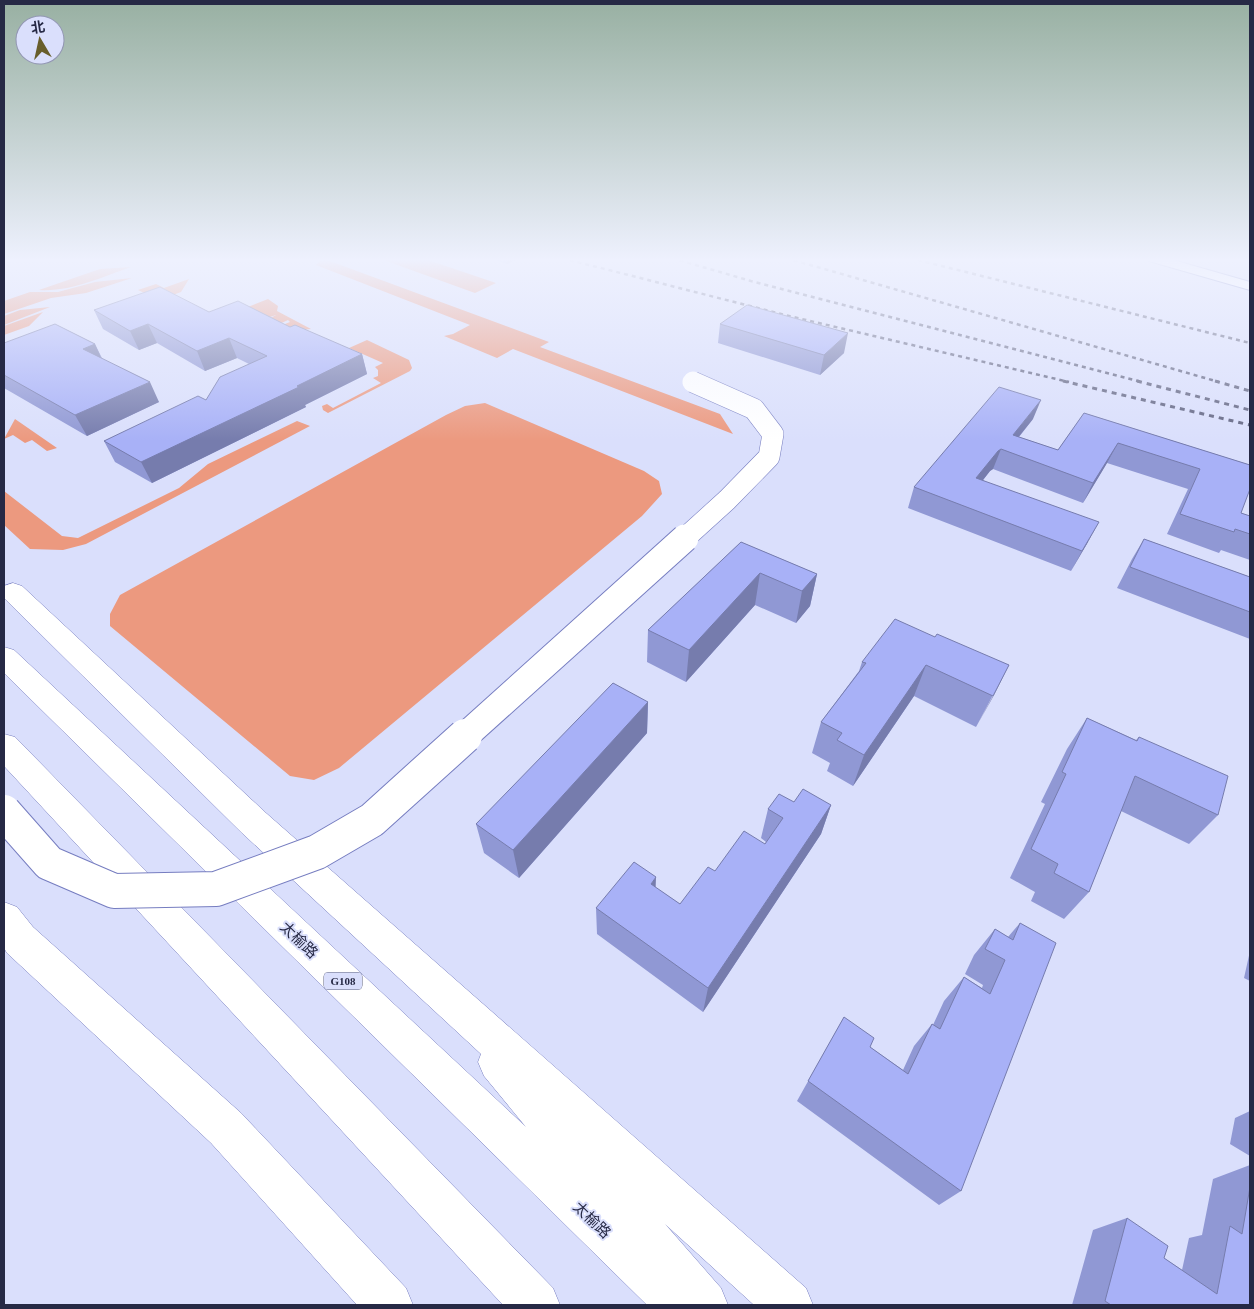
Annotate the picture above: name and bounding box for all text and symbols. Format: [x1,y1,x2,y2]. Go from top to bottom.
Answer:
north arrow [15,15,65,65]
text: 北 [30,19,46,36]
street label: 太榆路 [277,918,321,961]
road number: G108 [324,972,362,989]
street label: 太榆路 [570,1198,614,1241]

